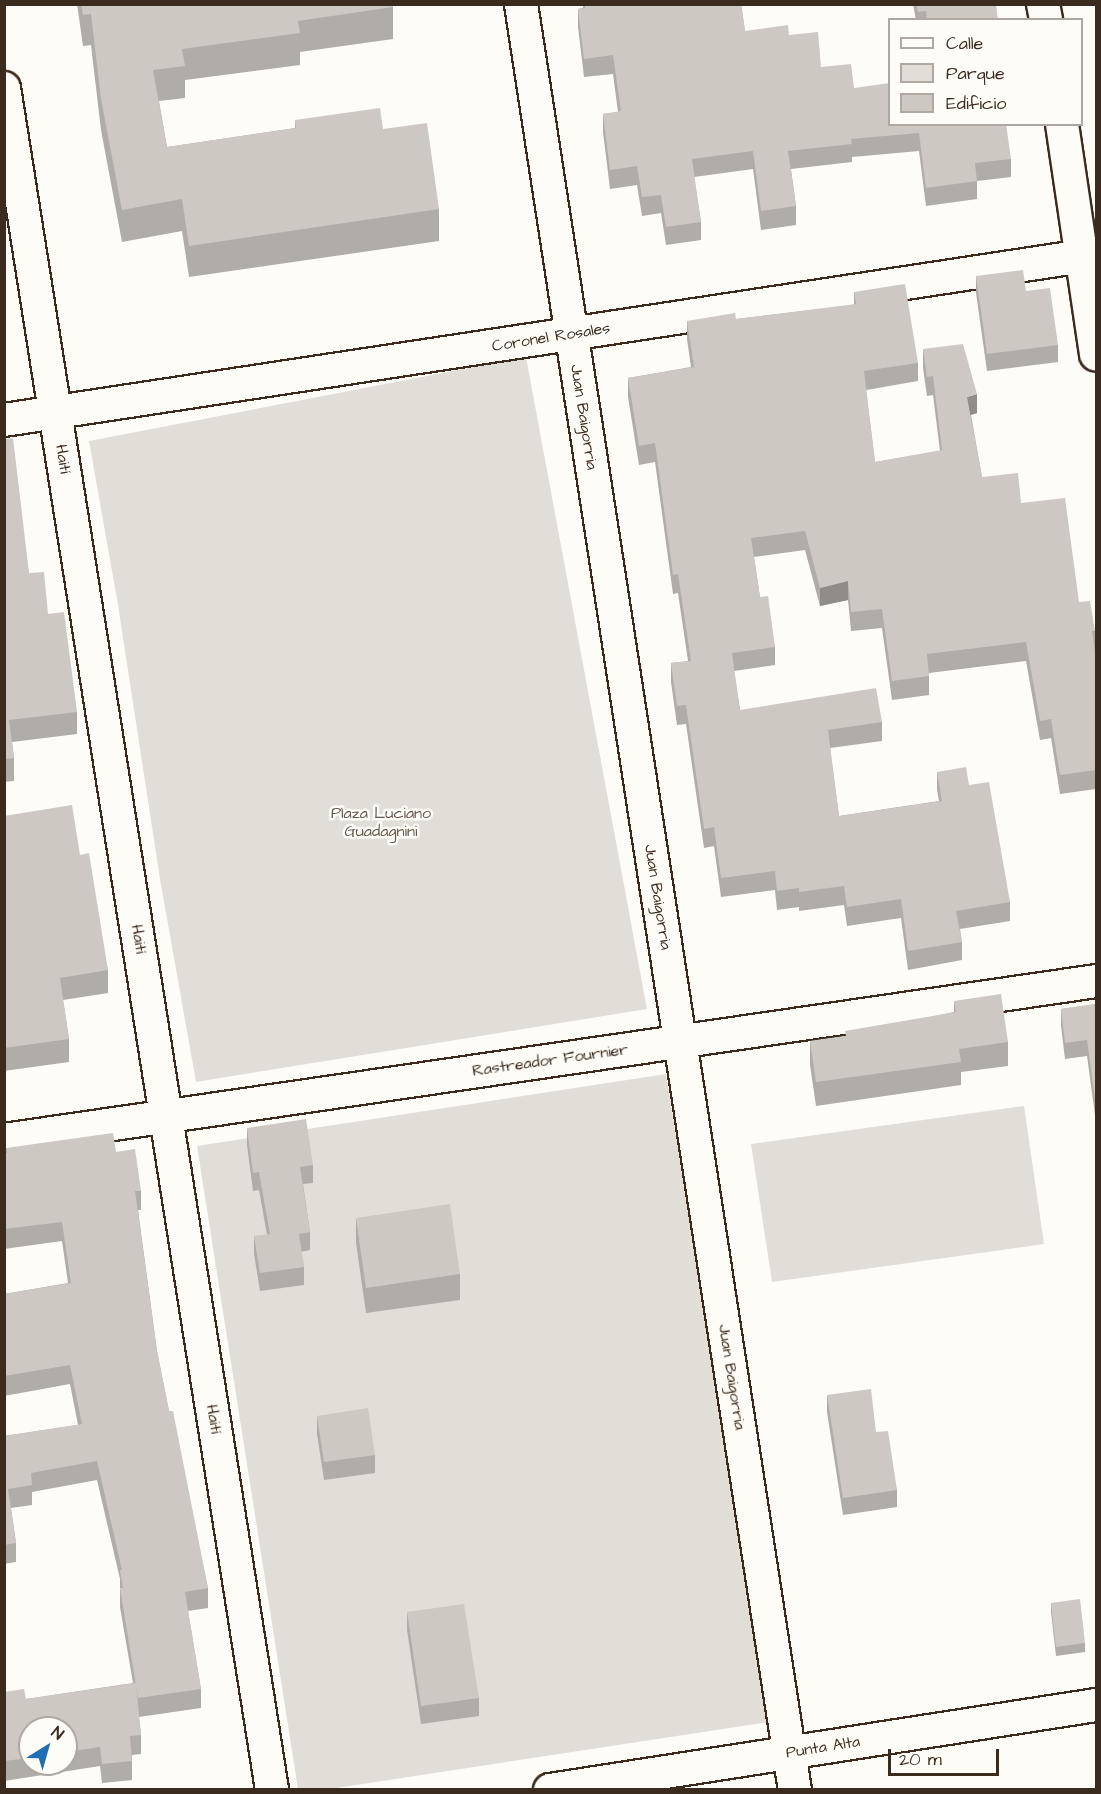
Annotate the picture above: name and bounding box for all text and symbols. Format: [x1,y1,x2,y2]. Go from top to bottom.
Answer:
legend [888,18,1083,126]
text: Calle [946,31,983,56]
text: Parque [946,61,1005,86]
text: Edificio [946,91,1006,116]
street label: Coronel Rosales [490,318,612,356]
street label: Juan Baigorria [566,363,602,471]
street label: Haití [51,443,75,475]
park label: Plaza Luciano Guadagnini [331,803,431,841]
street label: Juan Baigorria [640,843,676,951]
street label: Haití [127,923,151,955]
street label: Rastreador Fournier [471,1040,629,1080]
street label: Juan Baigorria [714,1323,750,1431]
street label: Haití [202,1403,226,1435]
north arrow [18,1716,78,1776]
text: N [47,1721,68,1745]
street label: Punta Alta [785,1732,861,1762]
scale bar [891,1737,1002,1775]
text: 20 m [899,1747,942,1772]

